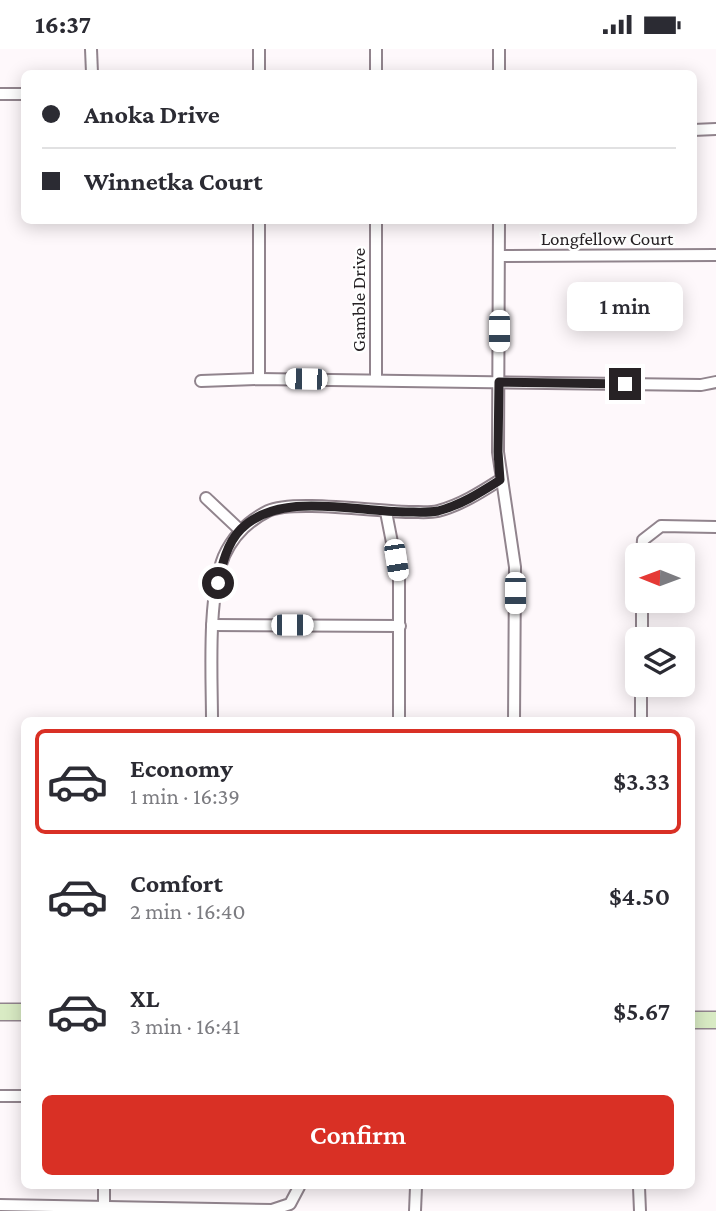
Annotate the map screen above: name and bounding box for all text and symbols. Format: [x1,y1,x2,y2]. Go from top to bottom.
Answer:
text: 16:37 [35,10,91,39]
text: Anoka Drive [84,100,220,129]
text: Winnetka Court [84,167,263,196]
street label: Longfellow Court [541,228,674,249]
street label: Gamble Drive [348,248,369,352]
callout: 1 min [567,282,683,331]
text: 1 min [599,293,651,319]
car [489,310,510,352]
car [285,368,328,390]
route end [609,368,641,400]
car [383,538,410,582]
north arrow [625,543,695,613]
map controls [625,543,695,697]
route start [202,567,234,599]
car [505,572,526,614]
car [272,615,314,636]
button: layers [625,627,695,697]
icon: car [46,750,109,813]
text: Economy [130,754,233,783]
text: $3.33 [613,767,670,796]
text: 1 min · 16:39 [130,783,240,809]
icon: car [46,865,109,928]
text: Comfort [130,869,223,898]
text: $4.50 [609,882,670,911]
text: 2 min · 16:40 [130,898,246,924]
icon: car [46,980,109,1043]
text: XL [130,984,159,1013]
text: $5.67 [613,997,670,1026]
text: 3 min · 16:41 [130,1013,240,1039]
button: Confirm [42,1095,674,1175]

